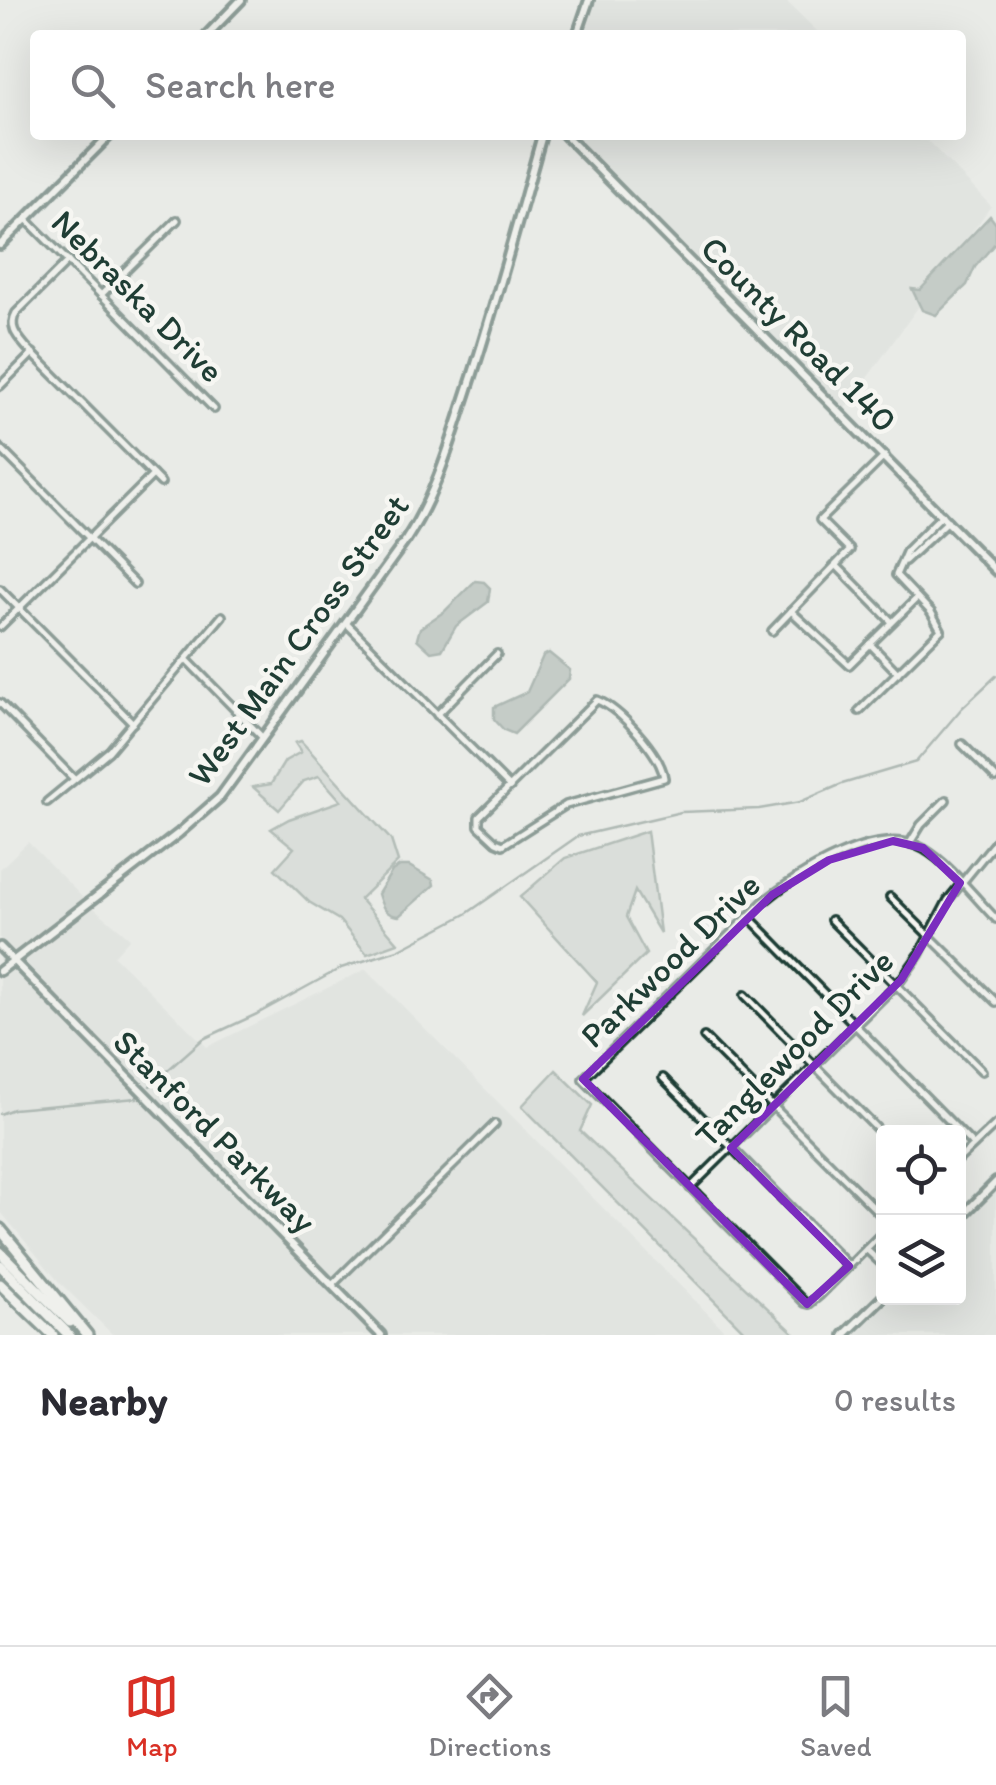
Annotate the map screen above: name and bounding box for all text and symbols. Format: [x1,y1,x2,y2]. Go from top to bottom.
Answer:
search box [30,30,966,140]
icon: search [65,58,120,113]
text: Search here [145,62,336,108]
street label: Nebraska Drive [43,201,233,391]
street label: County Road 140 [692,227,906,441]
street label: West Main Cross Street [178,486,418,794]
street label: Parkwood Drive [571,864,769,1056]
street label: Tanglewood Drive [686,940,902,1156]
street label: Stanford Parkway [105,1021,326,1242]
map controls [876,1125,966,1305]
button: locate [876,1125,966,1215]
button: layers [876,1215,966,1305]
text: Nearby [40,1375,167,1426]
text: 0 results [834,1381,956,1419]
tab: Map [124,1669,179,1763]
tab: Directions [428,1669,551,1763]
tab: Saved [800,1669,872,1763]

